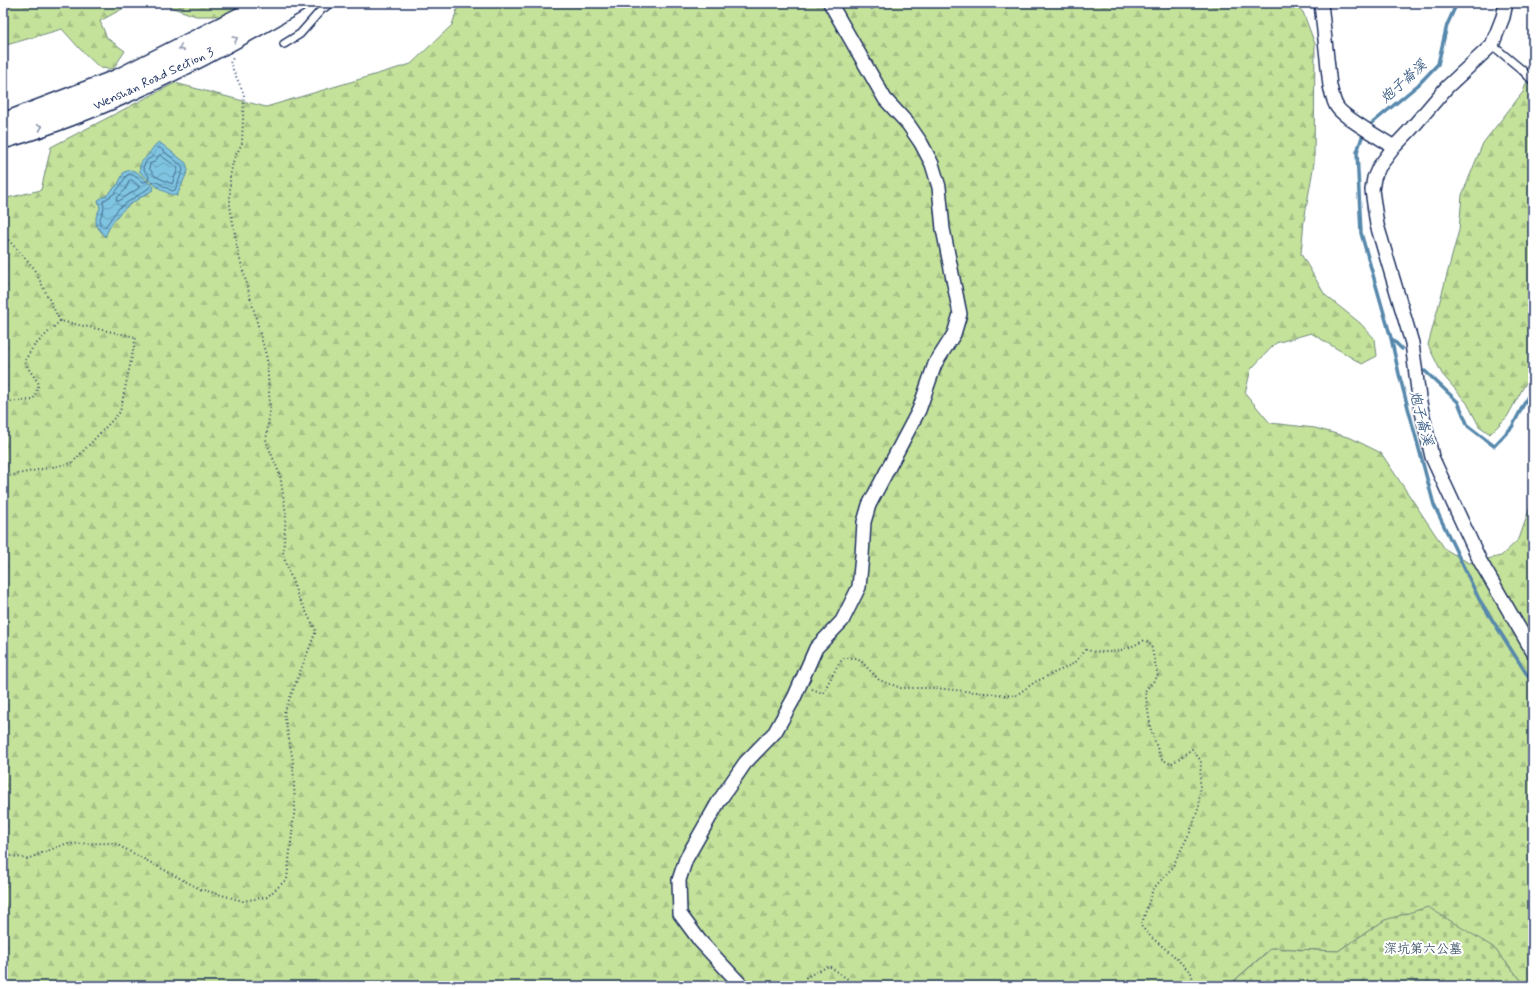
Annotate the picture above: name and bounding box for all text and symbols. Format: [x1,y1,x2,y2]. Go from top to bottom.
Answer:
one-way arrow [231,36,238,44]
one-way arrow [178,43,185,51]
street label: Wenshan Road Section 3 [91,44,217,115]
water label: 炮子崙溪 [1377,56,1431,107]
one-way arrow [36,123,43,131]
water label: 炮子崙溪 [1405,389,1437,449]
park label: 深坑第六公墓 [1384,941,1462,958]

